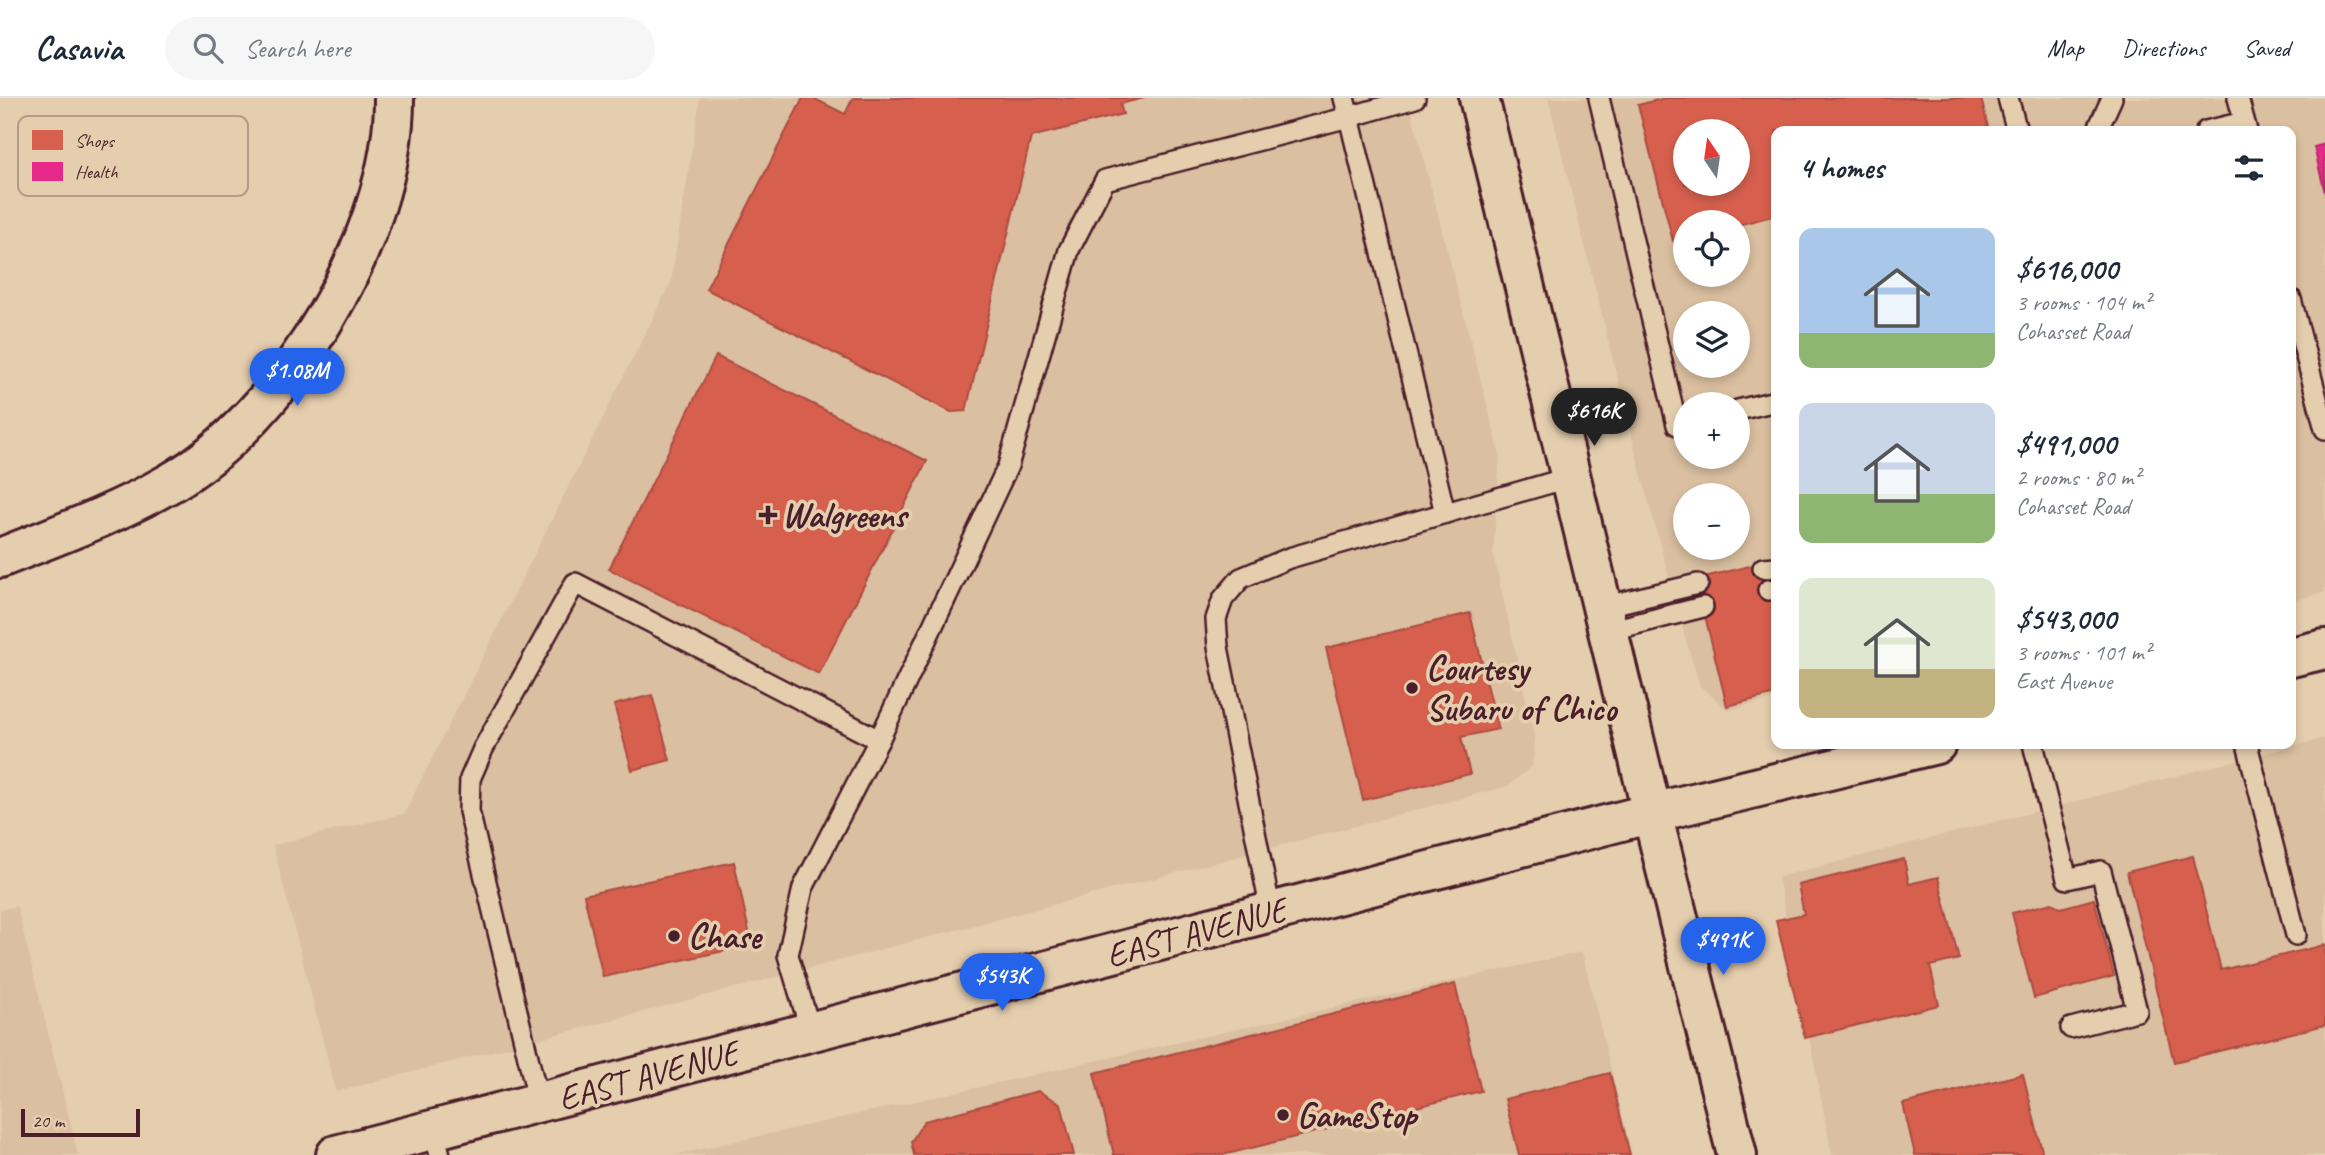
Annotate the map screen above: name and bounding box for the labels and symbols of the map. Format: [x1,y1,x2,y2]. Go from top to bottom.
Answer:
legend [18,116,248,196]
north arrow [1673,119,1750,196]
text: Shops [75,129,115,153]
text: Health [75,160,118,184]
pin: $1.08M [240,348,354,408]
pin: $616K [1545,388,1643,448]
place label: Walgreens [782,493,910,538]
marker: Walgreens [760,507,776,523]
place label: Courtesy Subaru of Chico [1426,646,1618,731]
marker: Courtesy Subaru of Chico [1404,680,1420,696]
street label: EAST AVENUE [1101,886,1296,978]
place label: Chase [688,914,763,959]
pin: $491K [1674,918,1772,977]
marker: Chase [666,928,682,944]
pin: $543K [953,954,1051,1013]
street label: EAST AVENUE [553,1029,748,1121]
place label: GameStop [1297,1093,1419,1138]
scale bar [21,1106,140,1138]
marker: GameStop [1275,1107,1291,1123]

